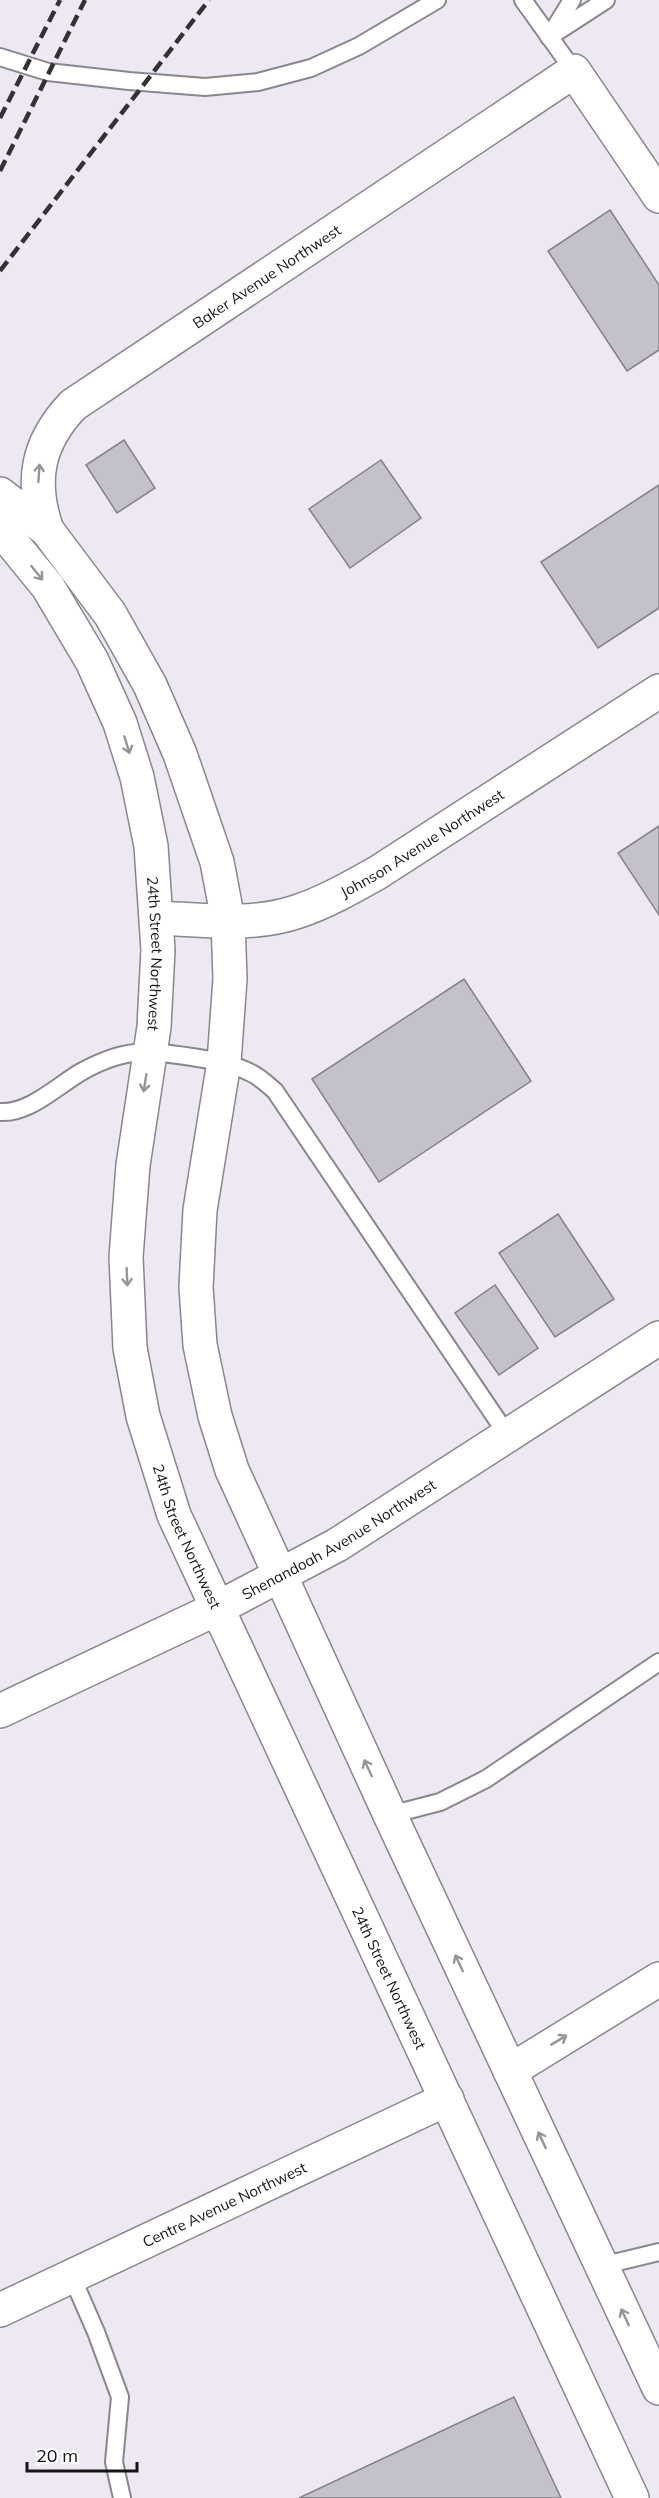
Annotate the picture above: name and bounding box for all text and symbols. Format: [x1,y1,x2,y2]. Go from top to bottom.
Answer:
street label: Baker Avenue Northwest [189,220,344,332]
one-way arrow [34,464,45,484]
one-way arrow [30,565,44,580]
one-way arrow [122,735,133,754]
street label: Johnson Avenue Northwest [337,784,507,901]
street label: 24th Street Northwest [144,876,168,1032]
one-way arrow [139,1072,150,1092]
one-way arrow [121,1266,133,1286]
street label: 24th Street Northwest [149,1462,226,1611]
street label: Shenandoah Avenue Northwest [238,1475,439,1603]
one-way arrow [362,1759,374,1777]
street label: 24th Street Northwest [348,1904,431,2052]
one-way arrow [453,1955,465,1973]
one-way arrow [551,2034,568,2047]
one-way arrow [536,2132,548,2150]
street label: Centre Avenue Northwest [139,2157,309,2251]
one-way arrow [619,2308,631,2326]
scale bar [27,2435,136,2473]
text: 20 m [36,2444,78,2467]

